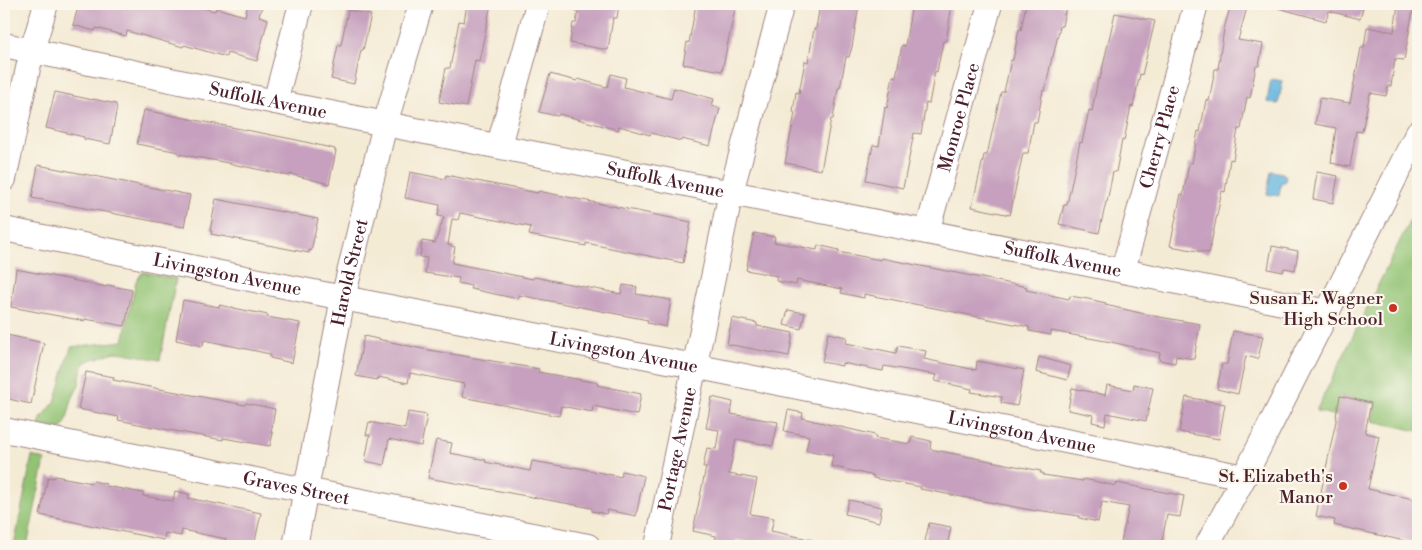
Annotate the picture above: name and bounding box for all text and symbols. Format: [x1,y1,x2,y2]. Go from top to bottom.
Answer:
street label: Monroe Place [933,60,985,175]
street label: Suffolk Avenue [207,77,329,124]
street label: Cherry Place [1135,83,1185,191]
street label: Suffolk Avenue [604,157,726,203]
street label: Harold Street [327,216,374,328]
street label: Suffolk Avenue [1001,237,1123,283]
street label: Livingston Avenue [151,249,304,301]
place label: Susan E. Wagner High School [1250,287,1384,331]
marker: Susan E. Wagner High School [1387,302,1399,314]
street label: Livingston Avenue [547,327,700,379]
street label: Portage Avenue [654,385,702,513]
street label: Livingston Avenue [946,406,1098,459]
place label: St. Elizabeth's Manor [1218,465,1333,509]
street label: Graves Street [241,467,352,510]
marker: St. Elizabeth's Manor [1337,480,1349,492]

